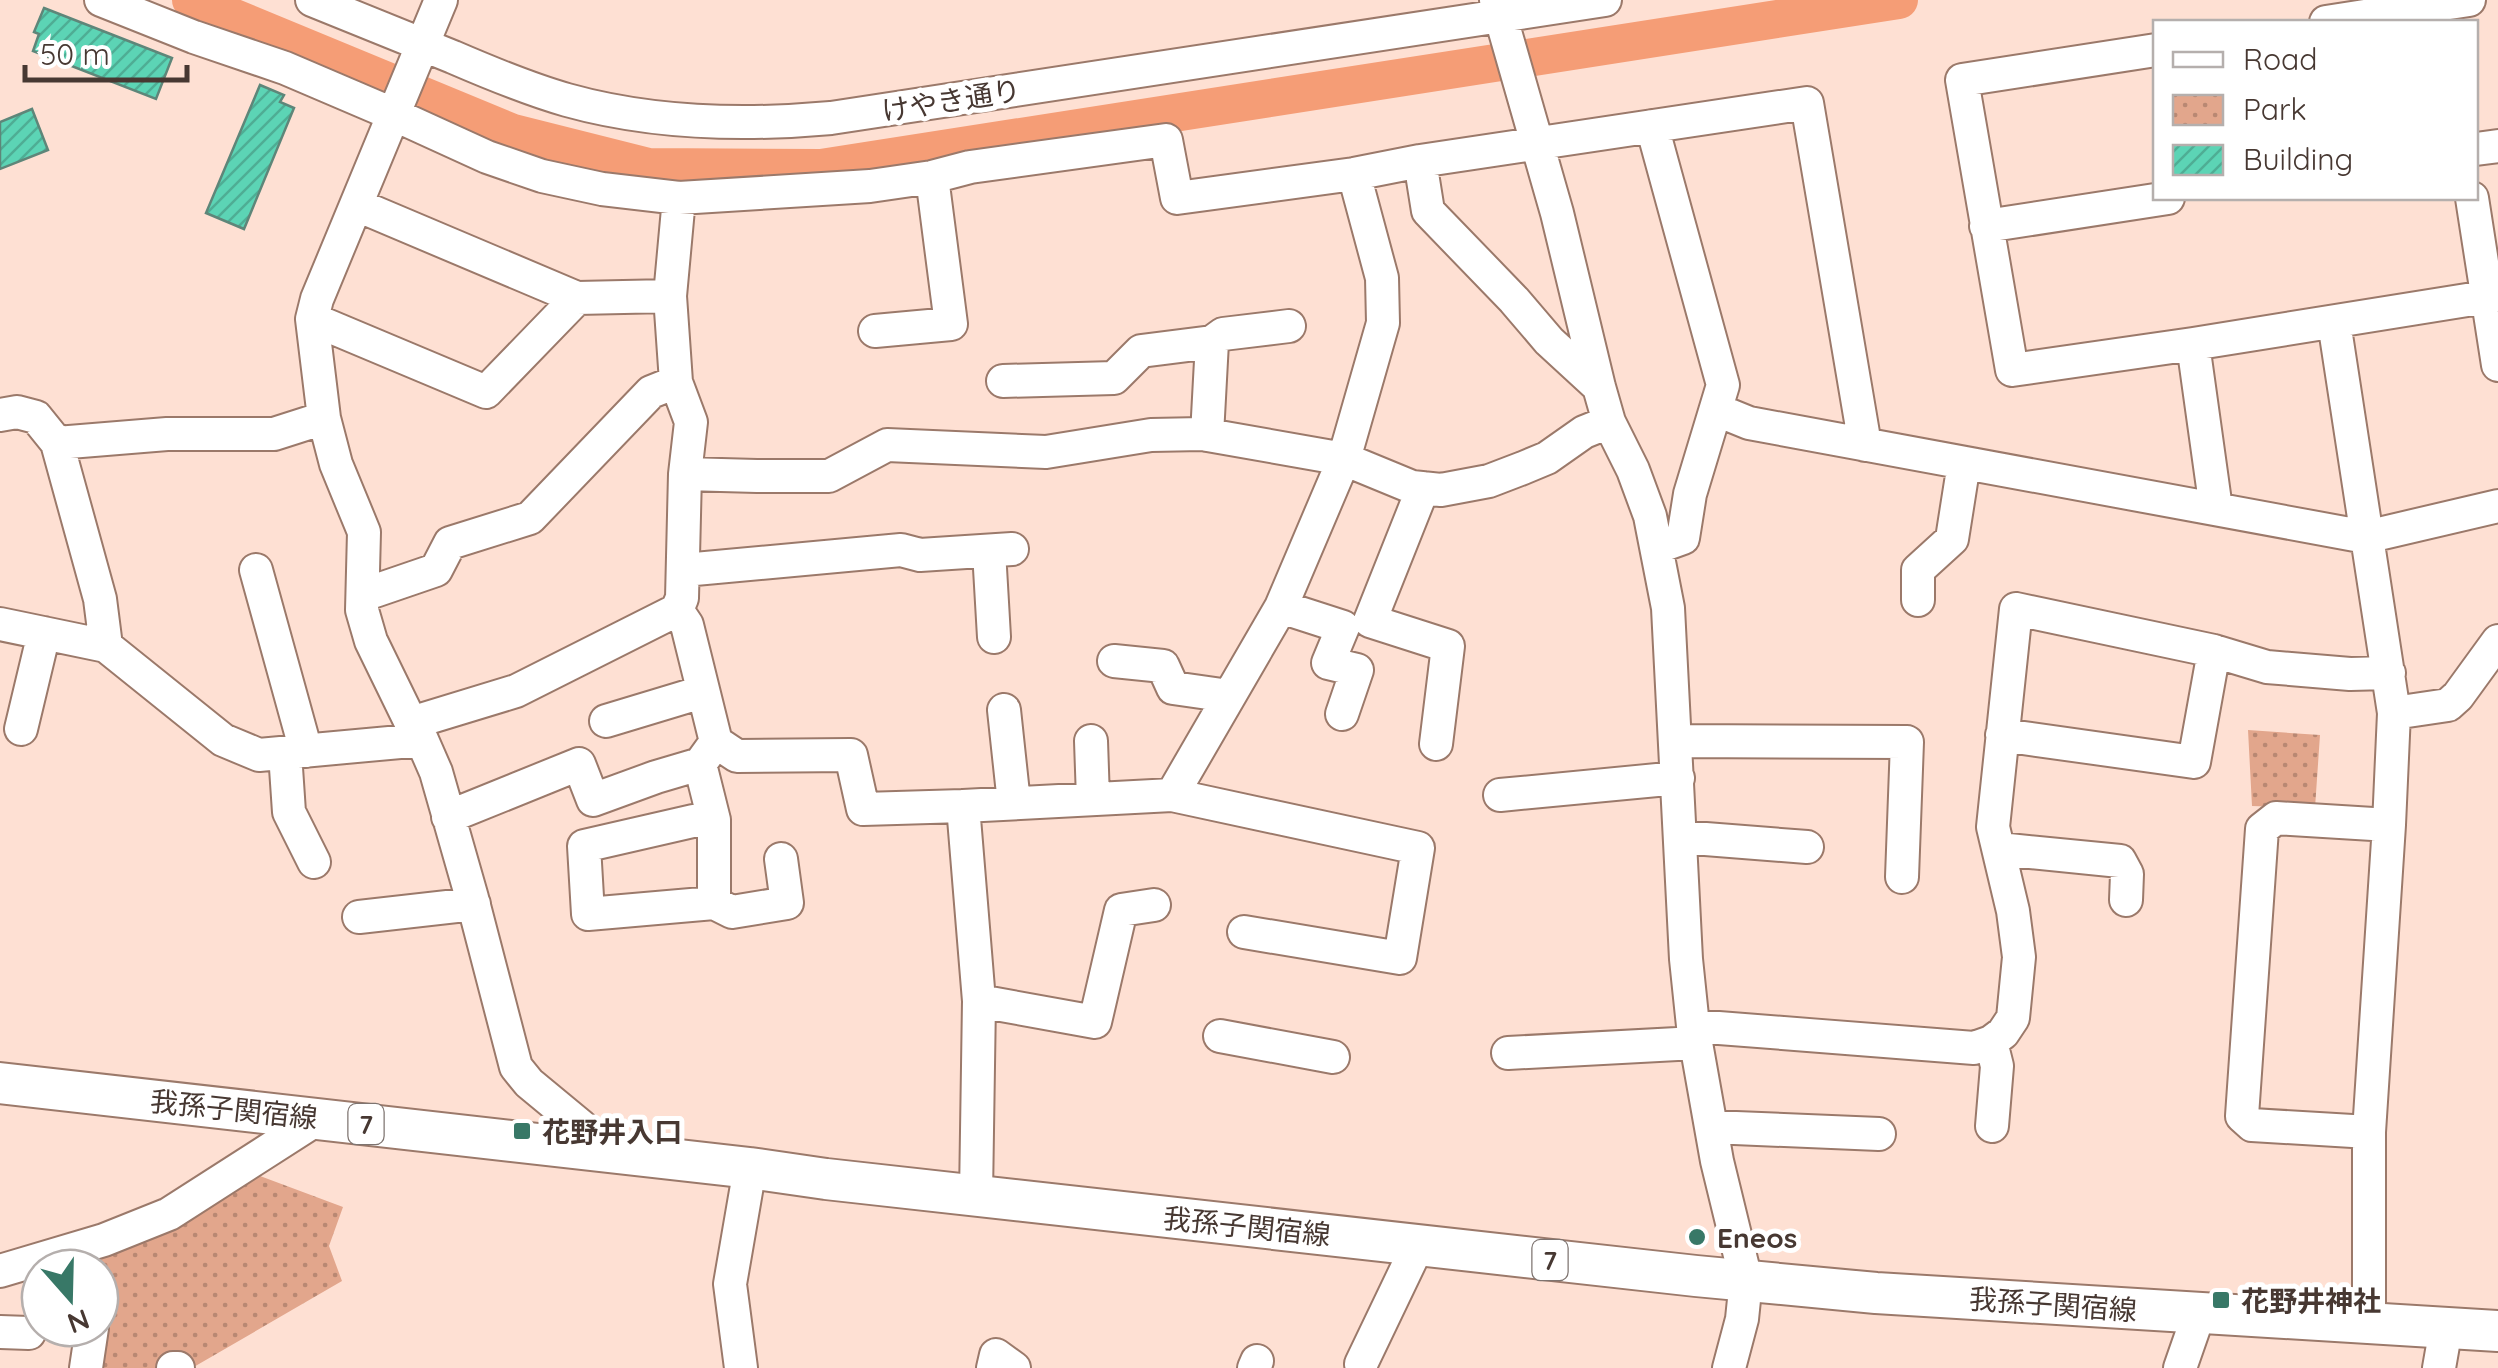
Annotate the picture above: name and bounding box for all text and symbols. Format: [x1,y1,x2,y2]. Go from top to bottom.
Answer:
scale bar [25,20,188,82]
legend [2153,20,2478,200]
text: 50 m [40,35,110,73]
text: Road [2243,40,2317,78]
street label: けやき通り [879,72,1023,128]
text: Park [2243,90,2307,128]
text: Building [2243,140,2353,178]
street label: 我孫子関宿線 [149,1083,319,1135]
road number: 7 [348,1104,384,1144]
place label: 花野井入口 [542,1114,682,1149]
marker: 花野井入口 [511,1120,533,1142]
street label: 我孫子関宿線 [1162,1200,1332,1252]
place label: Eneos [1717,1220,1797,1255]
marker: Eneos [1686,1226,1708,1248]
road number: 7 [1532,1240,1568,1280]
north arrow [20,1248,120,1348]
street label: 我孫子関宿線 [1968,1281,2138,1327]
place label: 花野井神社 [2241,1283,2381,1318]
marker: 花野井神社 [2210,1289,2232,1311]
text: N [63,1302,94,1342]

